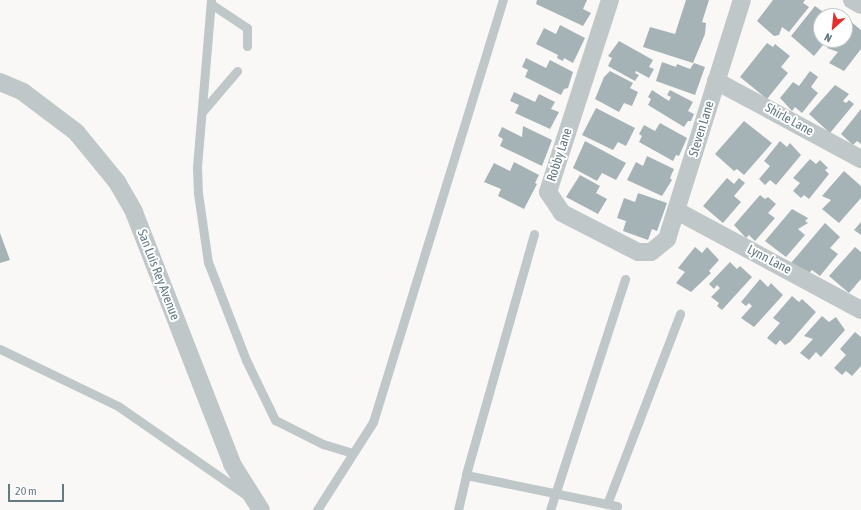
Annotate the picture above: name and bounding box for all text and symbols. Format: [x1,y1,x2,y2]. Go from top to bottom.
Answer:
north arrow [813,8,853,48]
text: N [822,31,834,45]
street label: Steven Lane [686,99,718,159]
street label: Shirle Lane [762,100,816,140]
street label: Robby Lane [544,126,576,184]
street label: San Luis Rey Avenue [134,228,182,322]
street label: Lynn Lane [744,242,794,278]
scale bar [10,476,66,502]
text: 20 m [15,484,37,498]

